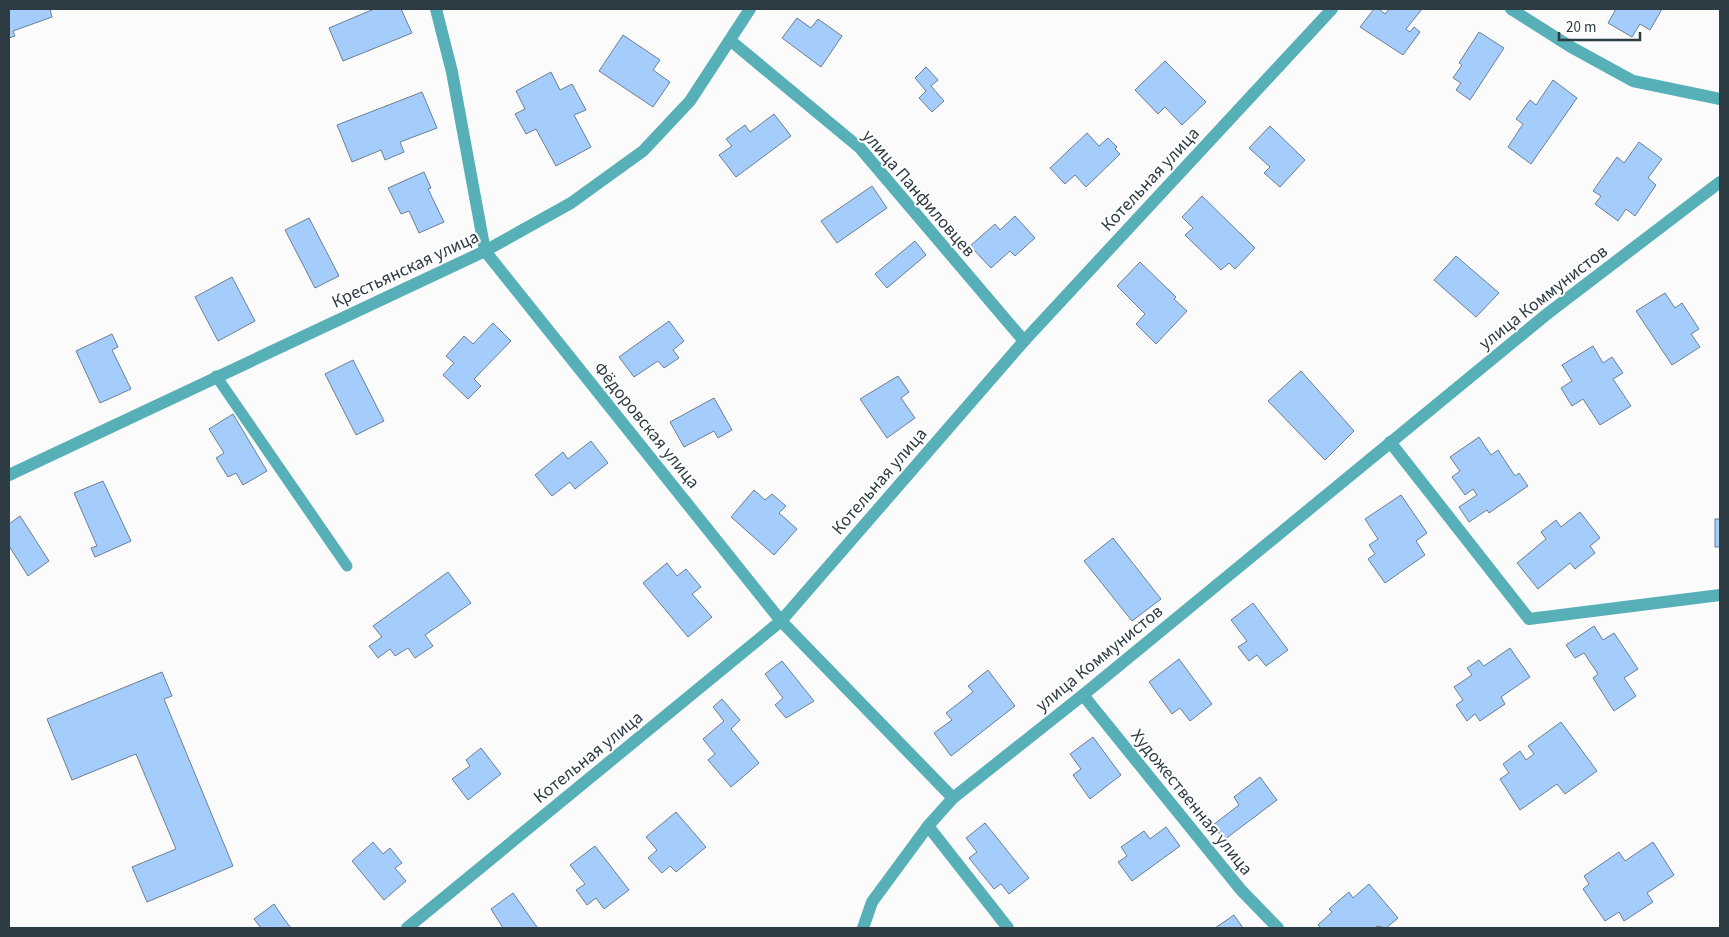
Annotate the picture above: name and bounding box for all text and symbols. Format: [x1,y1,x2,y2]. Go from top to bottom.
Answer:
scale bar [1559,10,1640,42]
text: 20 m [1566,17,1596,38]
street label: Котельная улица [1095,122,1205,237]
street label: улица Панфиловцев [856,124,981,262]
street label: Крестьянская улица [328,224,483,315]
street label: улица Коммунистов [1474,239,1613,356]
street label: Фёдоровская улица [588,357,706,494]
street label: Котельная улица [826,422,933,540]
street label: улица Коммунистов [1030,599,1168,718]
street label: Котельная улица [528,705,648,809]
street label: Художественная улица [1125,724,1258,881]

